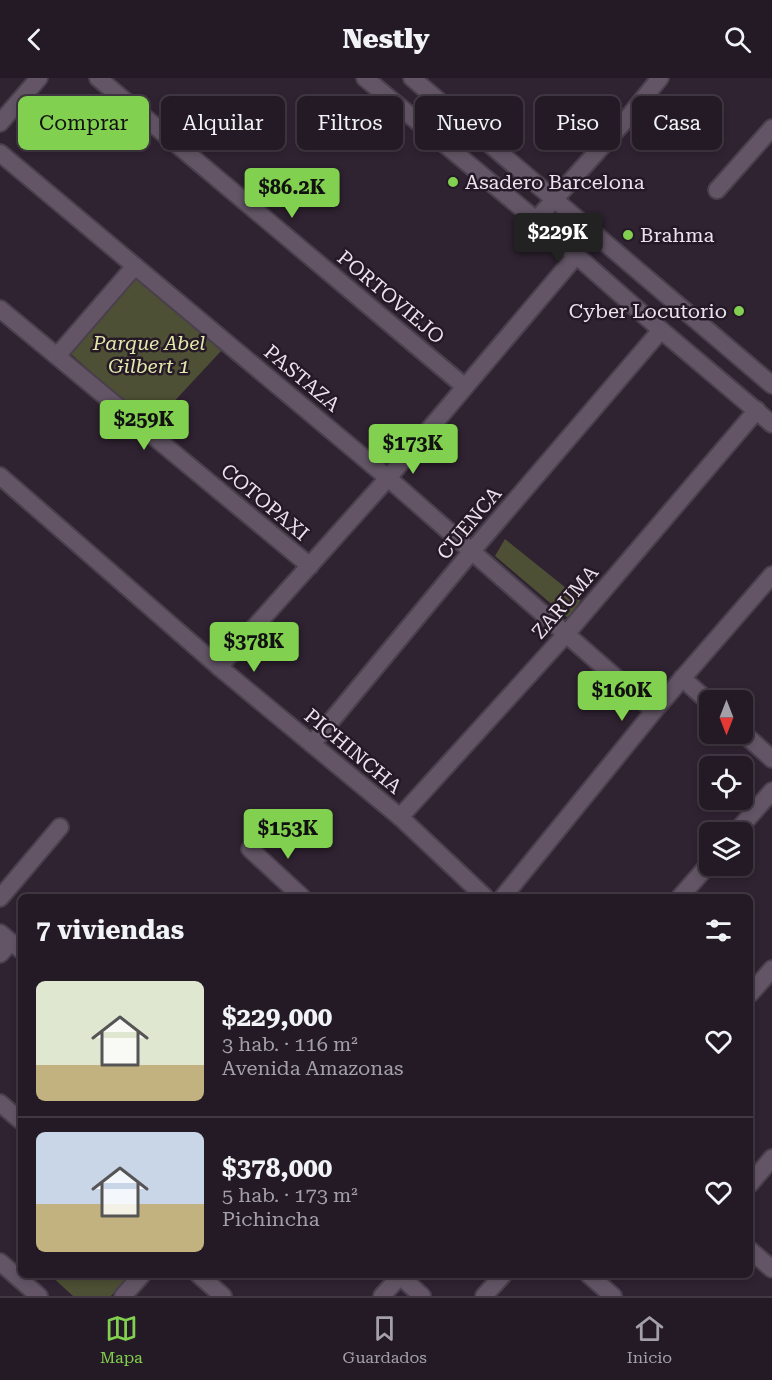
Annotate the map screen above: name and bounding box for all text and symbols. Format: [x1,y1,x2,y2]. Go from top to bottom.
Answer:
icon: back [18,23,51,56]
text: Nestly [342,23,430,55]
icon: search [721,23,754,56]
chip: Comprar [18,96,149,150]
chip: Alquilar [161,96,285,150]
chip: Filtros [297,96,403,150]
chip: Nuevo [415,96,523,150]
chip: Piso [535,96,620,150]
chip: Casa [632,96,722,150]
pin: $86.2K [243,168,341,219]
place label: Asadero Barcelona [465,170,645,194]
text: $86.2K [259,175,325,199]
marker: Asadero Barcelona [446,175,460,189]
pin: $229K [516,213,600,264]
text: $229K [528,220,588,244]
place label: Brahma [640,223,714,247]
marker: Brahma [621,228,635,242]
street label: PORTOVIEJO [333,245,449,349]
place label: Cyber Locutorio [569,299,727,323]
marker: Cyber Locutorio [732,304,746,318]
park label: Parque Abel Gilbert 1 [92,331,205,378]
street label: PASTAZA [259,339,345,417]
pin: $259K [102,400,186,451]
text: $259K [114,407,174,431]
pin: $173K [371,424,455,475]
text: $173K [383,431,443,455]
street label: COTOPAXI [216,458,314,546]
street label: CUENCA [432,482,506,564]
street label: ZARUMA [527,560,603,643]
pin: $378K [212,622,296,673]
text: $378K [224,629,284,653]
pin: $160K [580,671,664,722]
text: $160K [592,678,652,702]
north arrow [699,690,753,744]
map controls [699,690,753,876]
street label: PICHINCHA [299,703,407,799]
button: locate [699,756,753,810]
pin: $153K [246,809,330,860]
text: $153K [258,816,318,840]
button: layers [699,822,753,876]
icon: filters [702,914,735,947]
text: 7 viviendas [36,915,184,945]
text: $229,000 [222,1002,332,1032]
icon: home [84,1005,156,1077]
icon: heart [702,1025,735,1058]
text: 3 hab. · 116 m² [222,1032,358,1056]
text: Avenida Amazonas [222,1056,404,1080]
text: $378,000 [222,1153,332,1183]
icon: home [84,1156,156,1228]
icon: heart [702,1176,735,1209]
text: 5 hab. · 173 m² [222,1183,358,1207]
text: Pichincha [222,1207,320,1231]
tab: Mapa [100,1312,143,1367]
tab: Guardados [343,1312,427,1367]
tab: Inicio [627,1312,672,1367]

